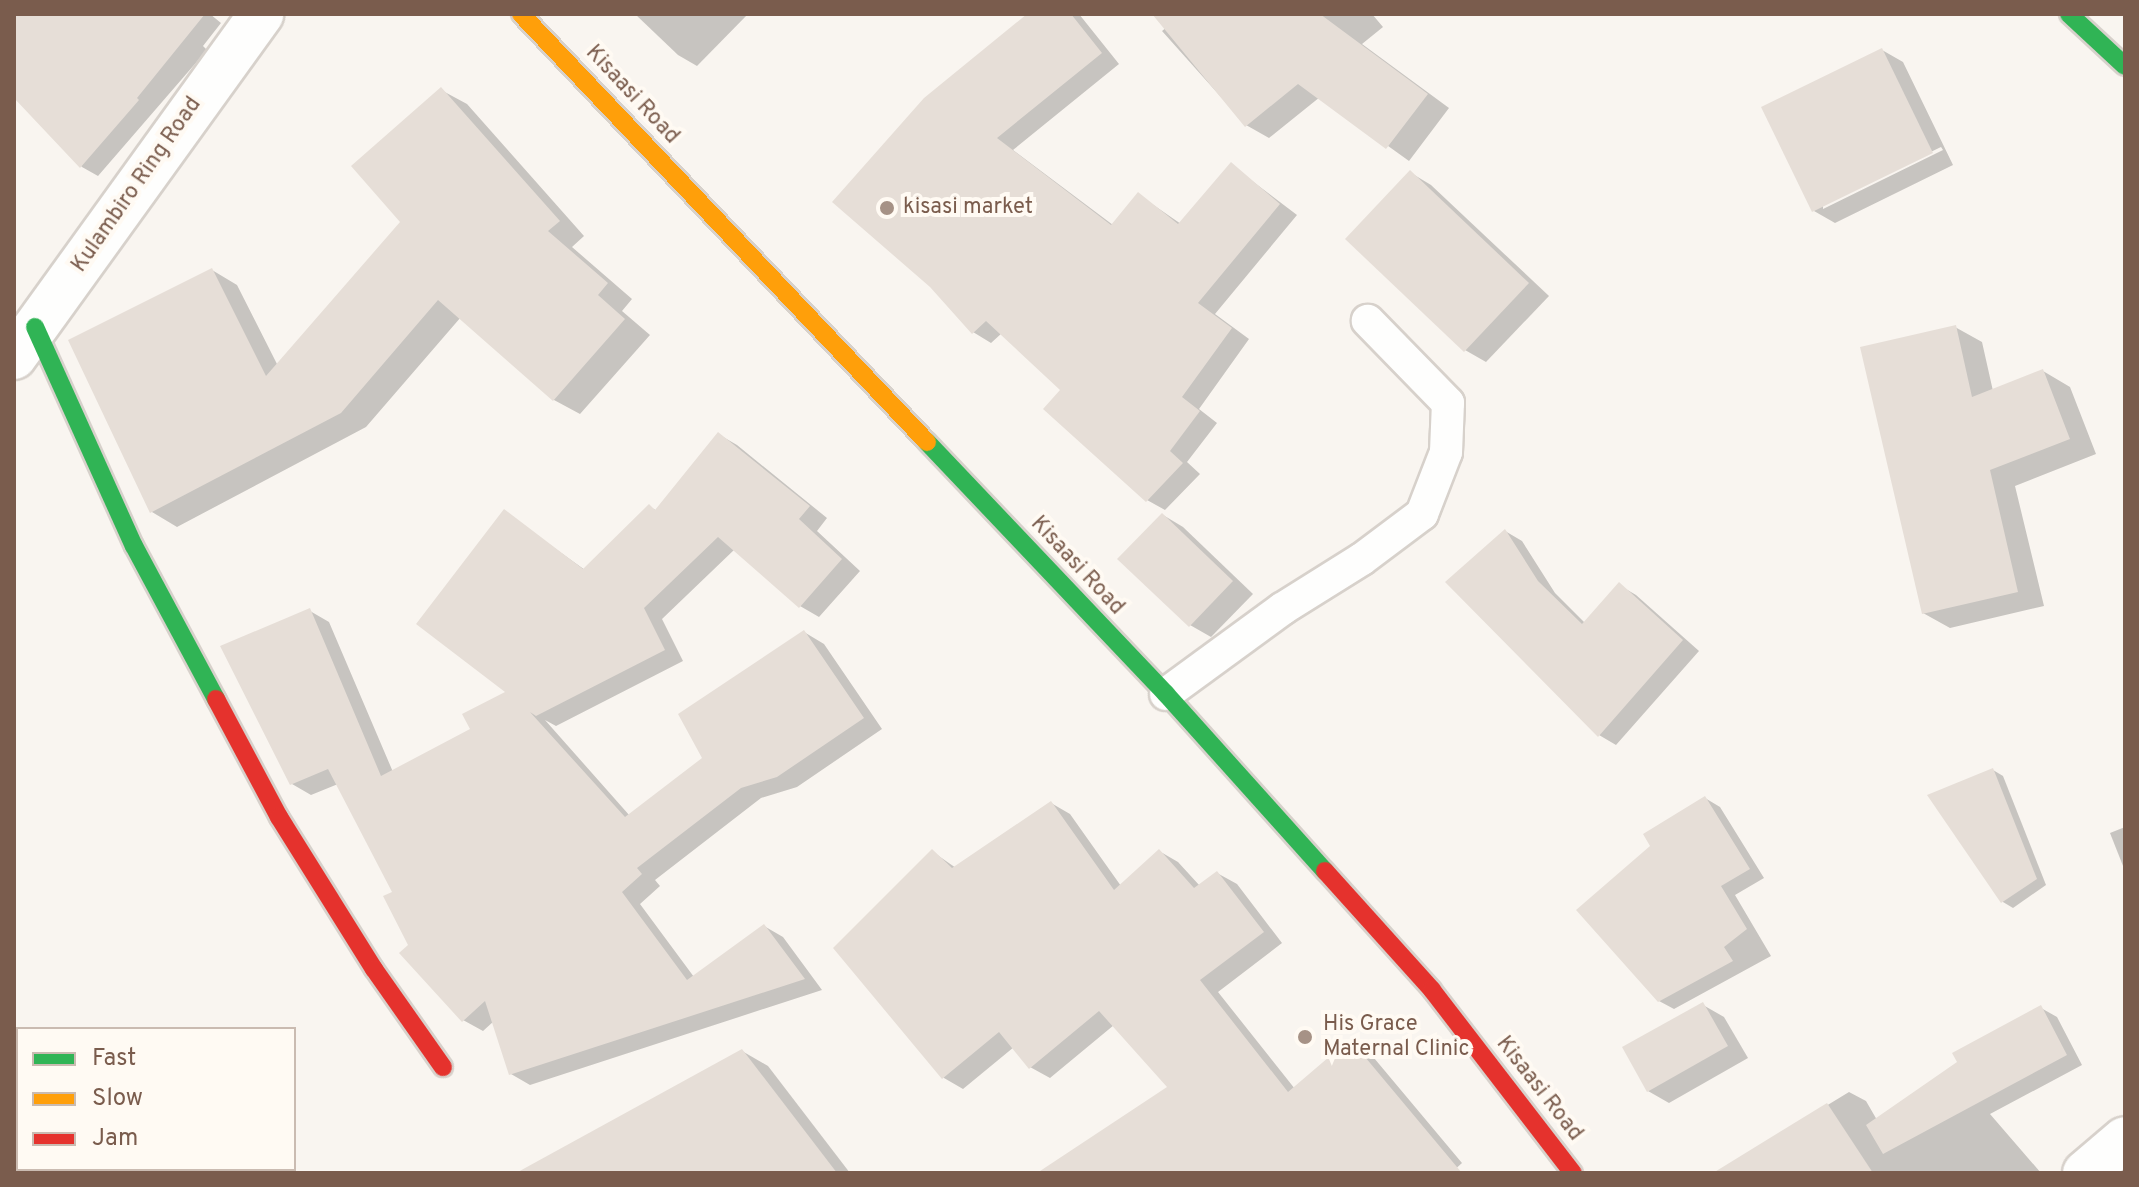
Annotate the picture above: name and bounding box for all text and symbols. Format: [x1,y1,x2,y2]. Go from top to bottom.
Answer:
street label: Kisaasi Road [580,40,684,150]
street label: Kulambiro Ring Road [67,92,207,278]
place label: kisasi market [903,195,1033,221]
marker: kisasi market [878,199,896,217]
street label: Kisaasi Road [1025,511,1129,621]
place label: His Grace Maternal Clinic [1323,1011,1469,1062]
marker: His Grace Maternal Clinic [1294,1026,1316,1048]
legend [16,1027,296,1171]
street label: Kisaasi Road [1490,1031,1588,1147]
text: Fast [92,1044,136,1074]
text: Slow [92,1084,143,1114]
text: Jam [92,1124,138,1154]

